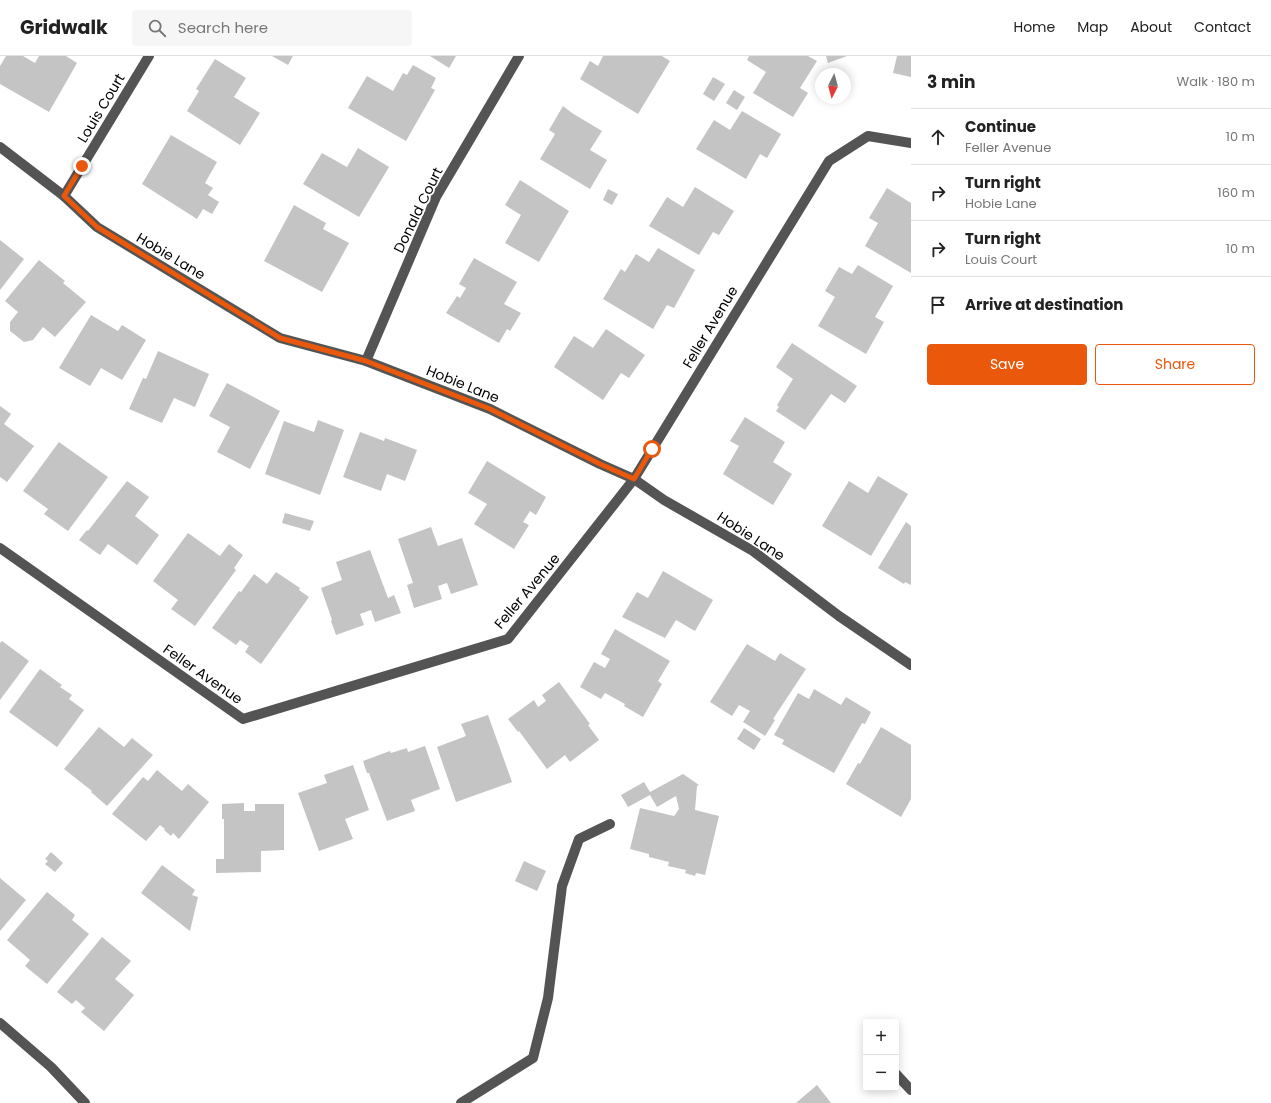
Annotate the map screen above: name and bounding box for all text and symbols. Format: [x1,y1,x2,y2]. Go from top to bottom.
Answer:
search box [132,10,412,46]
text: Gridwalk [20,14,108,41]
icon: search [146,17,168,39]
text: Search here [178,17,268,38]
text: Home [1013,17,1055,37]
text: Map [1077,17,1108,37]
text: About [1130,17,1172,37]
text: Contact [1194,17,1251,37]
north arrow [815,68,851,104]
street label: Louis Court [72,70,130,146]
text: 3 min [927,70,975,94]
text: Walk · 180 m [1177,72,1255,91]
text: Continue [965,116,1036,137]
icon: ahead [927,126,949,148]
text: 10 m [1226,127,1255,146]
text: Feller Avenue [965,138,1051,157]
route end [73,157,91,175]
street label: Donald Court [389,164,447,256]
text: Turn right [965,172,1041,193]
icon: right [927,182,949,204]
text: 160 m [1218,183,1255,202]
text: Hobie Lane [965,194,1037,213]
street label: Hobie Lane [133,228,209,285]
text: Turn right [965,228,1041,249]
icon: right [927,238,949,260]
text: 10 m [1226,239,1255,258]
text: Louis Court [965,250,1037,269]
street label: Feller Avenue [678,282,743,372]
icon: arrive [927,294,949,316]
text: Arrive at destination [965,294,1123,315]
button: Save [927,344,1087,385]
button: Share [1095,344,1255,385]
street label: Hobie Lane [423,360,503,408]
route start [643,440,661,458]
street label: Hobie Lane [713,507,789,566]
street label: Feller Avenue [490,549,565,633]
street label: Feller Avenue [159,639,247,709]
map controls [863,1019,899,1091]
button: + [863,1019,899,1055]
button: − [863,1055,899,1091]

